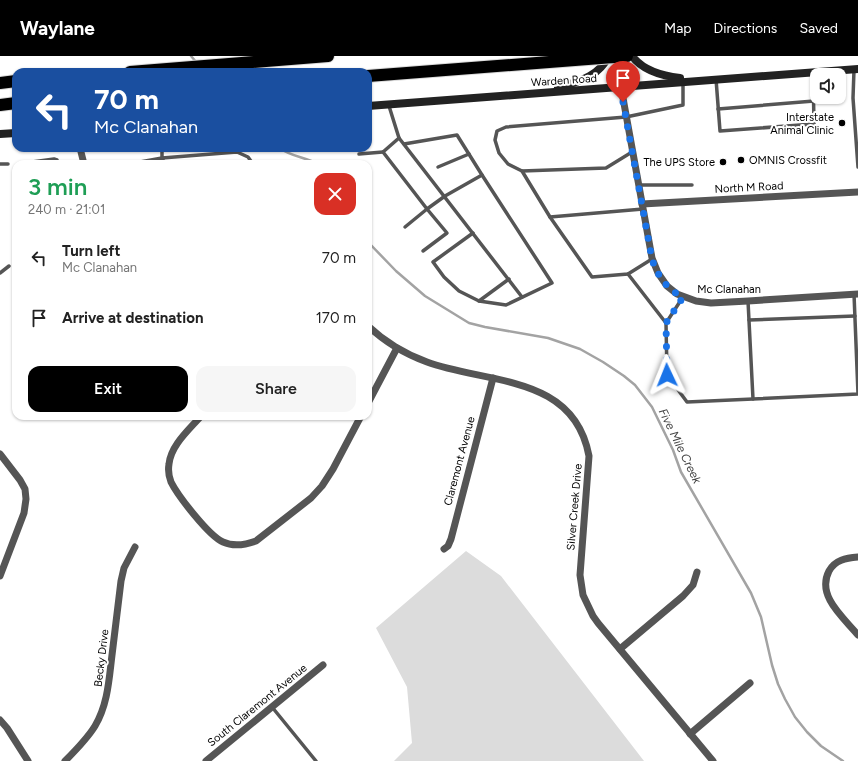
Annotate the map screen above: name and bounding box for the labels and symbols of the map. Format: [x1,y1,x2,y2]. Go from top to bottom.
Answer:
pin [606,61,640,102]
street label: Warden Road [531,72,597,89]
place label: Interstate Animal Clinic [770,111,834,137]
marker: Interstate Animal Clinic [837,118,847,128]
place label: OMNIS Crossfit [749,154,827,167]
marker: OMNIS Crossfit [736,155,746,165]
place label: The UPS Store [643,156,715,169]
marker: The UPS Store [718,157,728,167]
street label: North M Road [714,179,784,196]
street label: Mc Clanahan [697,283,761,296]
position arrow [646,354,688,396]
water label: Five Mile Creek [656,406,705,487]
street label: Claremont Avenue [441,415,478,507]
street label: Silver Creek Drive [564,463,585,551]
street label: Becky Drive [92,629,111,688]
street label: South Claremont Avenue [205,661,310,749]

